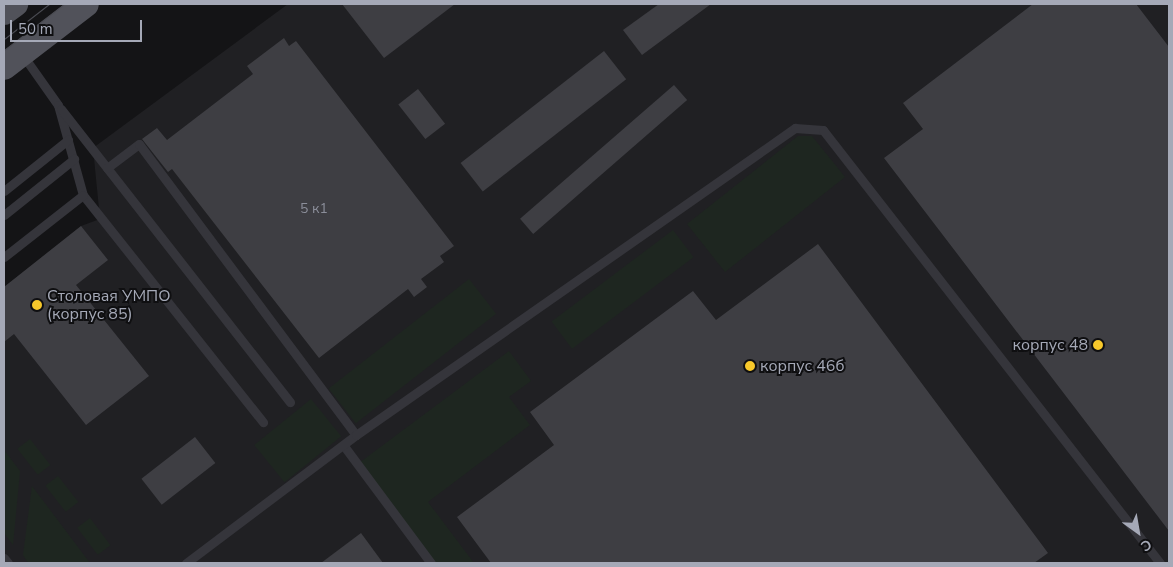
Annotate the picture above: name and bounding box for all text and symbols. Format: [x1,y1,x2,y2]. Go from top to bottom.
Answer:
scale bar [12,10,145,42]
text: 50 m [18,19,53,39]
house number: 5 к1 [300,201,328,217]
place label: Столовая УМПО (корпус 85) [47,286,170,324]
marker: Столовая УМПО (корпус 85) [31,299,43,311]
place label: корпус 48 [1013,335,1088,355]
marker: корпус 48 [1092,339,1104,351]
place label: корпус 46б [760,356,845,376]
marker: корпус 46б [744,360,756,372]
north arrow [1113,507,1163,557]
text: С [1137,535,1155,556]

